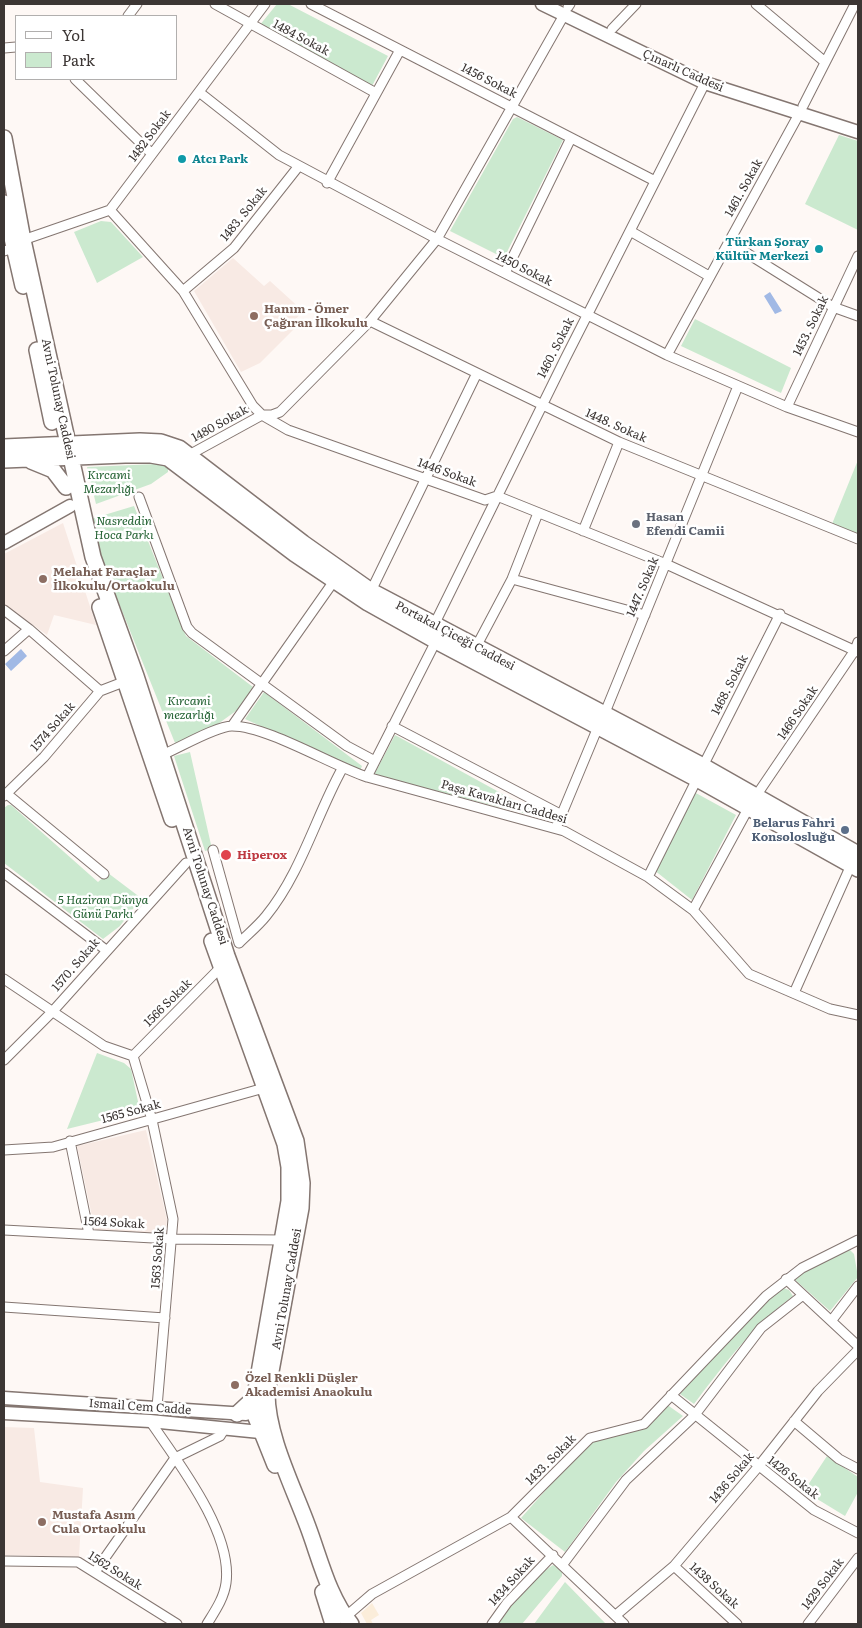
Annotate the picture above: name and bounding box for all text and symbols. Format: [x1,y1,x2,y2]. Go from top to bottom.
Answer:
legend [15,15,178,80]
street label: 1484 Sokak [270,17,332,59]
text: Yol [62,23,85,46]
street label: Çınarlı Caddesi [640,47,726,95]
text: Park [62,48,95,71]
street label: 1456 Sokak [459,61,519,101]
street label: 1482 Sokak [126,107,174,165]
place label: Atcı Park [192,152,248,166]
marker: Atcı Park [176,153,188,165]
street label: 1461. Sokak [722,157,766,219]
street label: 1483. Sokak [218,184,270,244]
place label: Türkan Şoray Kültür Merkezi [716,235,809,263]
marker: Türkan Şoray Kültür Merkezi [813,243,825,255]
street label: 1450 Sokak [493,249,555,289]
street label: 1453. Sokak [790,294,832,358]
place label: Hanım - Ömer Çağıran İlkokulu [264,302,368,330]
marker: Hanım - Ömer Çağıran İlkokulu [248,310,260,322]
street label: 1460. Sokak [535,315,577,381]
street label: Avni Tolunay Caddesi [38,337,78,461]
street label: 1480 Sokak [189,403,251,445]
street label: 1448. Sokak [583,406,649,446]
street label: 1446 Sokak [416,456,478,490]
park label: Kırcami Mezarlığı [83,468,135,496]
place label: Hasan Efendi Camii [646,510,725,538]
park label: Nasreddin Hoca Parkı [94,514,154,542]
marker: Hasan Efendi Camii [630,518,642,530]
street label: 1447. Sokak [624,555,662,619]
place label: Melahat Faraçlar İlkokulu/Ortaokulu [53,565,175,593]
marker: Melahat Faraçlar İlkokulu/Ortaokulu [37,573,49,585]
street label: Portakal Çiceği Caddesi [393,598,517,674]
street label: 1468. Sokak [709,653,751,717]
street label: 1466 Sokak [775,684,821,742]
park label: Kırcami mezarlığı [164,694,214,722]
street label: 1574 Sokak [28,700,78,754]
street label: Paşa Kavakları Caddesi [439,777,569,827]
place label: Belarus Fahri Konsolosluğu [751,816,835,844]
marker: Belarus Fahri Konsolosluğu [839,824,851,836]
street label: Avni Tolunay Caddesi [179,825,231,947]
marker: Hiperox [219,848,233,862]
place label: Hiperox [237,848,287,862]
park label: 5 Haziran Dünya Günü Parkı [58,893,148,921]
street label: 1570. Sokak [49,936,103,994]
street label: 1566 Sokak [141,976,195,1030]
street label: 1565 Sokak [100,1097,162,1127]
street label: 1564 Sokak [83,1214,145,1232]
street label: 1563 Sokak [149,1227,167,1289]
street label: Avni Tolunay Caddesi [269,1227,305,1351]
place label: Özel Renkli Düşler Akademisi Anaokulu [245,1371,372,1399]
marker: Özel Renkli Düşler Akademisi Anaokulu [229,1379,241,1391]
street label: Ismail Cem Cadde [88,1396,192,1418]
street label: 1433. Sokak [523,1432,579,1488]
street label: 1436 Sokak [707,1450,757,1506]
street label: 1426 Sokak [765,1454,821,1502]
place label: Mustafa Asım Cula Ortaokulu [52,1508,146,1536]
marker: Mustafa Asım Cula Ortaokulu [36,1516,48,1528]
street label: 1562 Sokak [85,1549,145,1593]
street label: 1434 Sokak [486,1553,538,1609]
street label: 1429 Sokak [799,1555,847,1613]
street label: 1438 Sokak [686,1560,742,1612]

